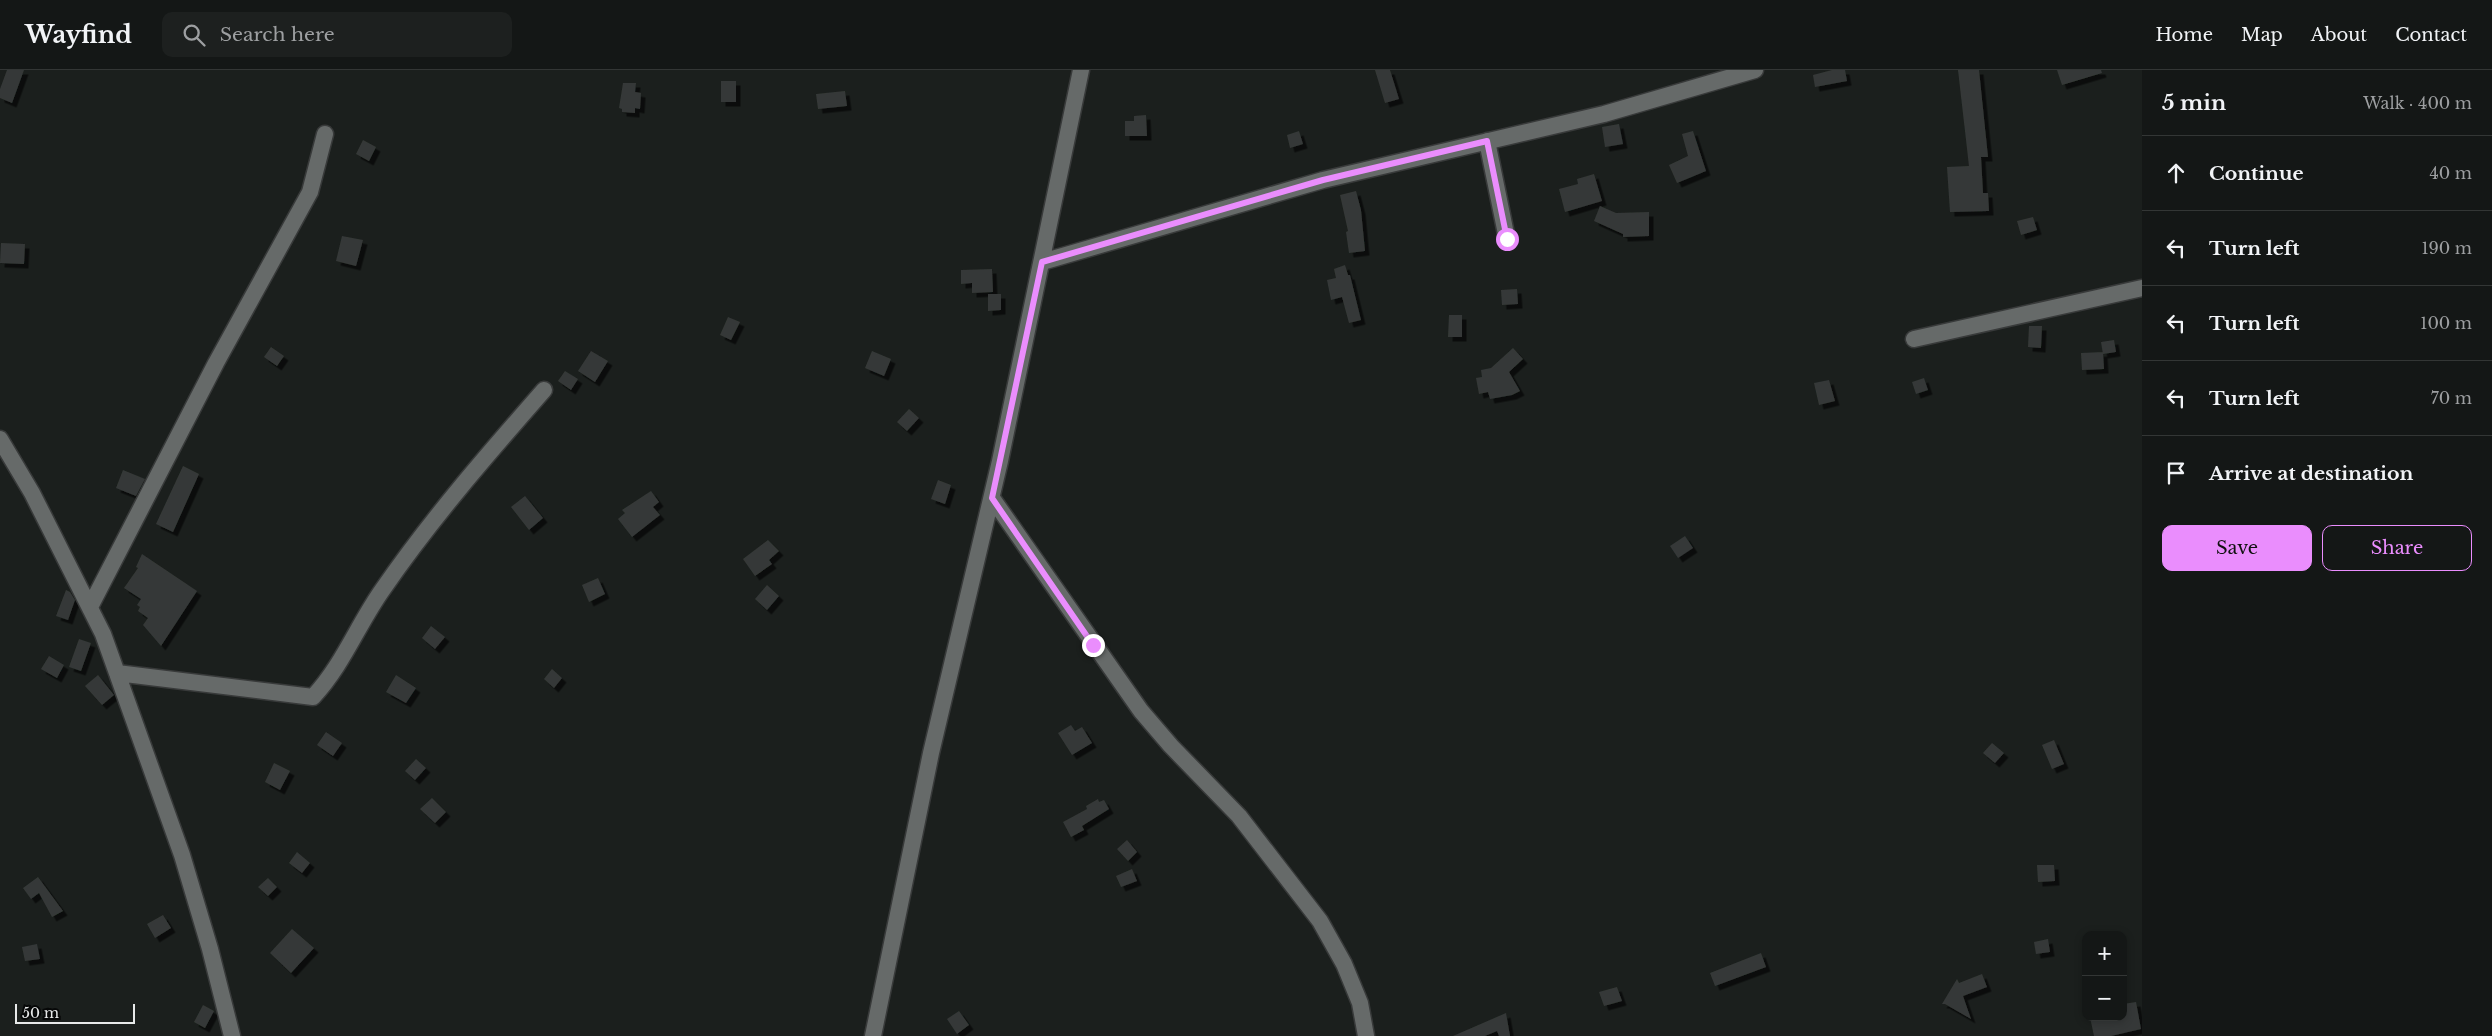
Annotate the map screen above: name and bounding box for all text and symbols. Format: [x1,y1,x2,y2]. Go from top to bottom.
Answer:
search box [162,12,512,57]
text: Wayfind [25,20,132,49]
icon: search [180,21,208,49]
text: Search here [220,23,335,46]
text: Home [2155,24,2213,46]
text: Map [2241,24,2283,46]
text: About [2311,24,2367,46]
text: Contact [2395,24,2467,46]
text: 5 min [2162,90,2226,116]
text: Walk · 400 m [2363,93,2472,113]
icon: ahead [2162,159,2190,187]
text: Continue [2209,162,2304,185]
text: 40 m [2429,163,2472,183]
route start [1496,228,1519,251]
icon: left [2162,234,2190,262]
text: Turn left [2209,237,2300,260]
text: 190 m [2421,238,2472,258]
icon: left [2162,309,2190,337]
text: Turn left [2209,312,2300,335]
text: 100 m [2420,313,2472,333]
icon: left [2162,384,2190,412]
text: Turn left [2209,387,2300,410]
text: 70 m [2431,388,2472,408]
icon: arrive [2162,459,2190,487]
text: Arrive at destination [2209,462,2413,485]
button: Save [2162,525,2312,571]
button: Share [2322,525,2472,571]
route end [1082,634,1105,657]
map controls [2082,931,2127,1021]
button: + [2082,931,2127,976]
button: − [2082,976,2127,1021]
scale bar [15,1001,135,1024]
text: 50 m [22,1004,59,1022]

